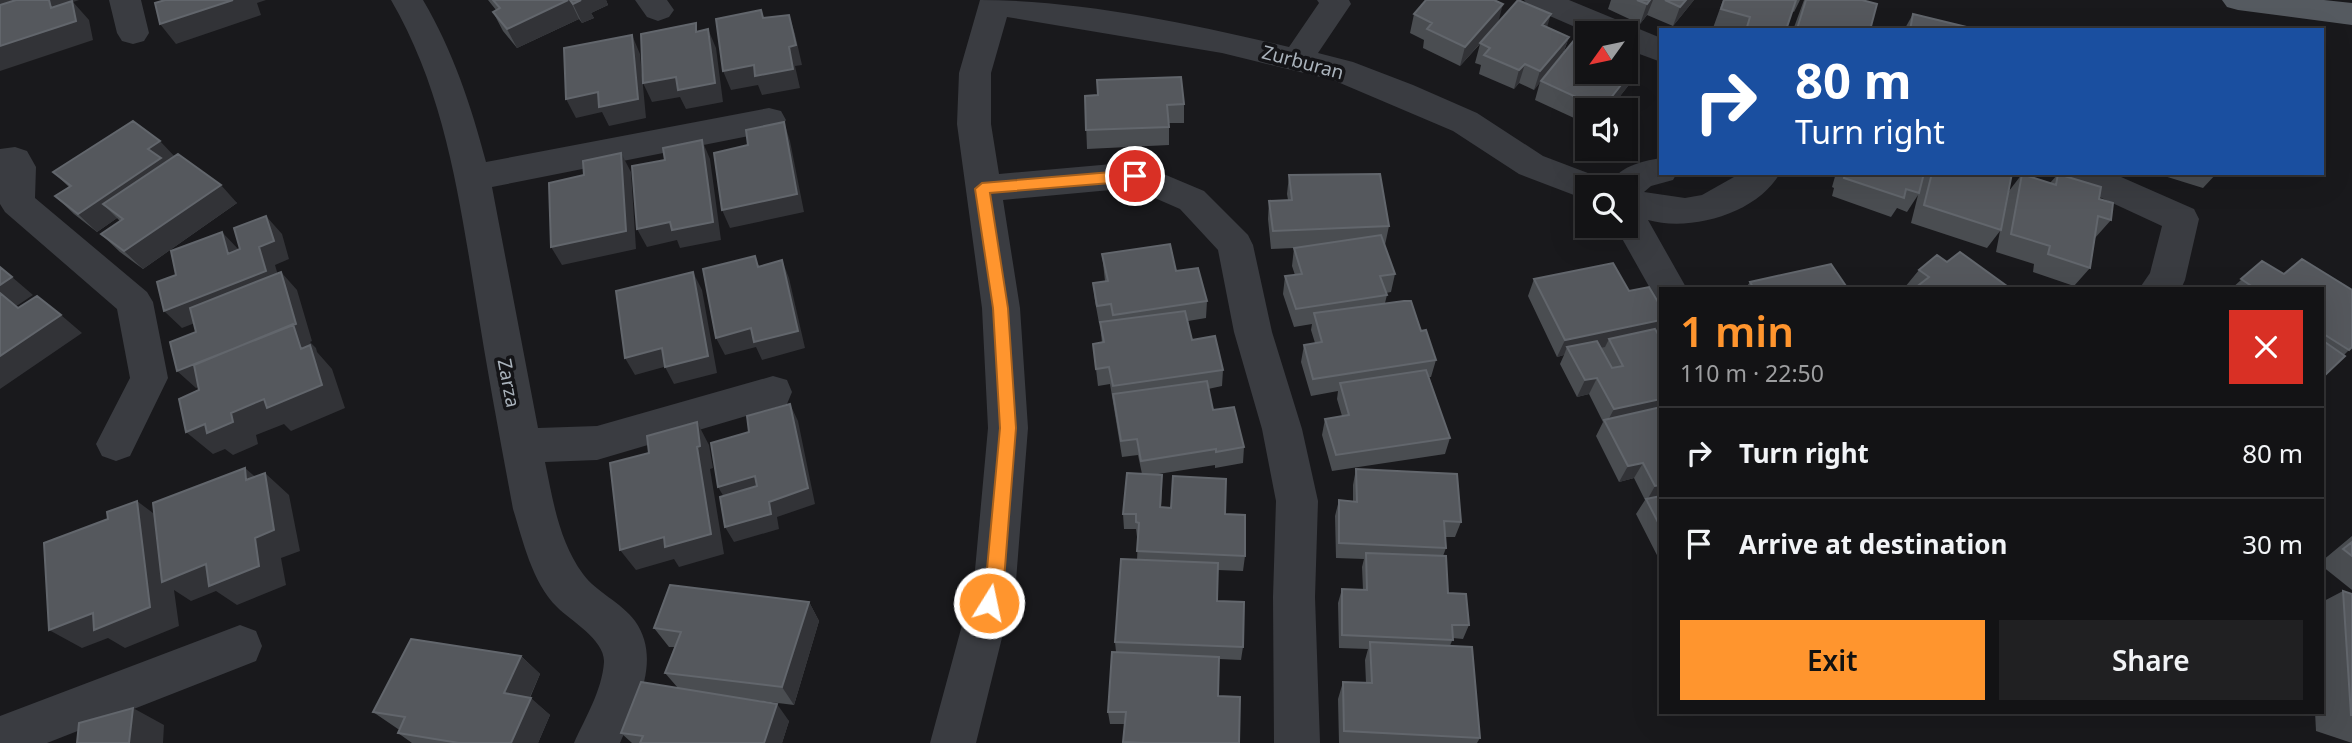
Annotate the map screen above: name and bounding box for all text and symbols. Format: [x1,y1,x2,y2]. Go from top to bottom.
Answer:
north arrow [1575,21,1638,84]
map controls [1575,21,1638,238]
street label: Zurburan [1259,39,1347,85]
text: 80 m [1795,47,1912,113]
icon: right [1680,56,1771,147]
button: sound [1575,98,1638,161]
text: Turn right [1795,110,1945,153]
pin [1105,146,1165,206]
icon: arrive [1116,157,1154,195]
button: search [1575,175,1638,238]
text: 1 min [1680,302,1794,359]
button: close [2229,310,2303,384]
street label: Zarza [492,356,526,410]
text: 110 m · 22:50 [1680,357,1824,389]
icon: right [1680,434,1718,472]
text: Turn right [1739,435,1869,471]
text: 80 m [2242,435,2303,471]
icon: arrive [1680,525,1718,563]
text: Arrive at destination [1739,526,2008,562]
text: 30 m [2242,526,2303,562]
position arrow [952,566,1026,640]
button: Exit [1680,620,1985,700]
button: Share [1999,620,2303,700]

